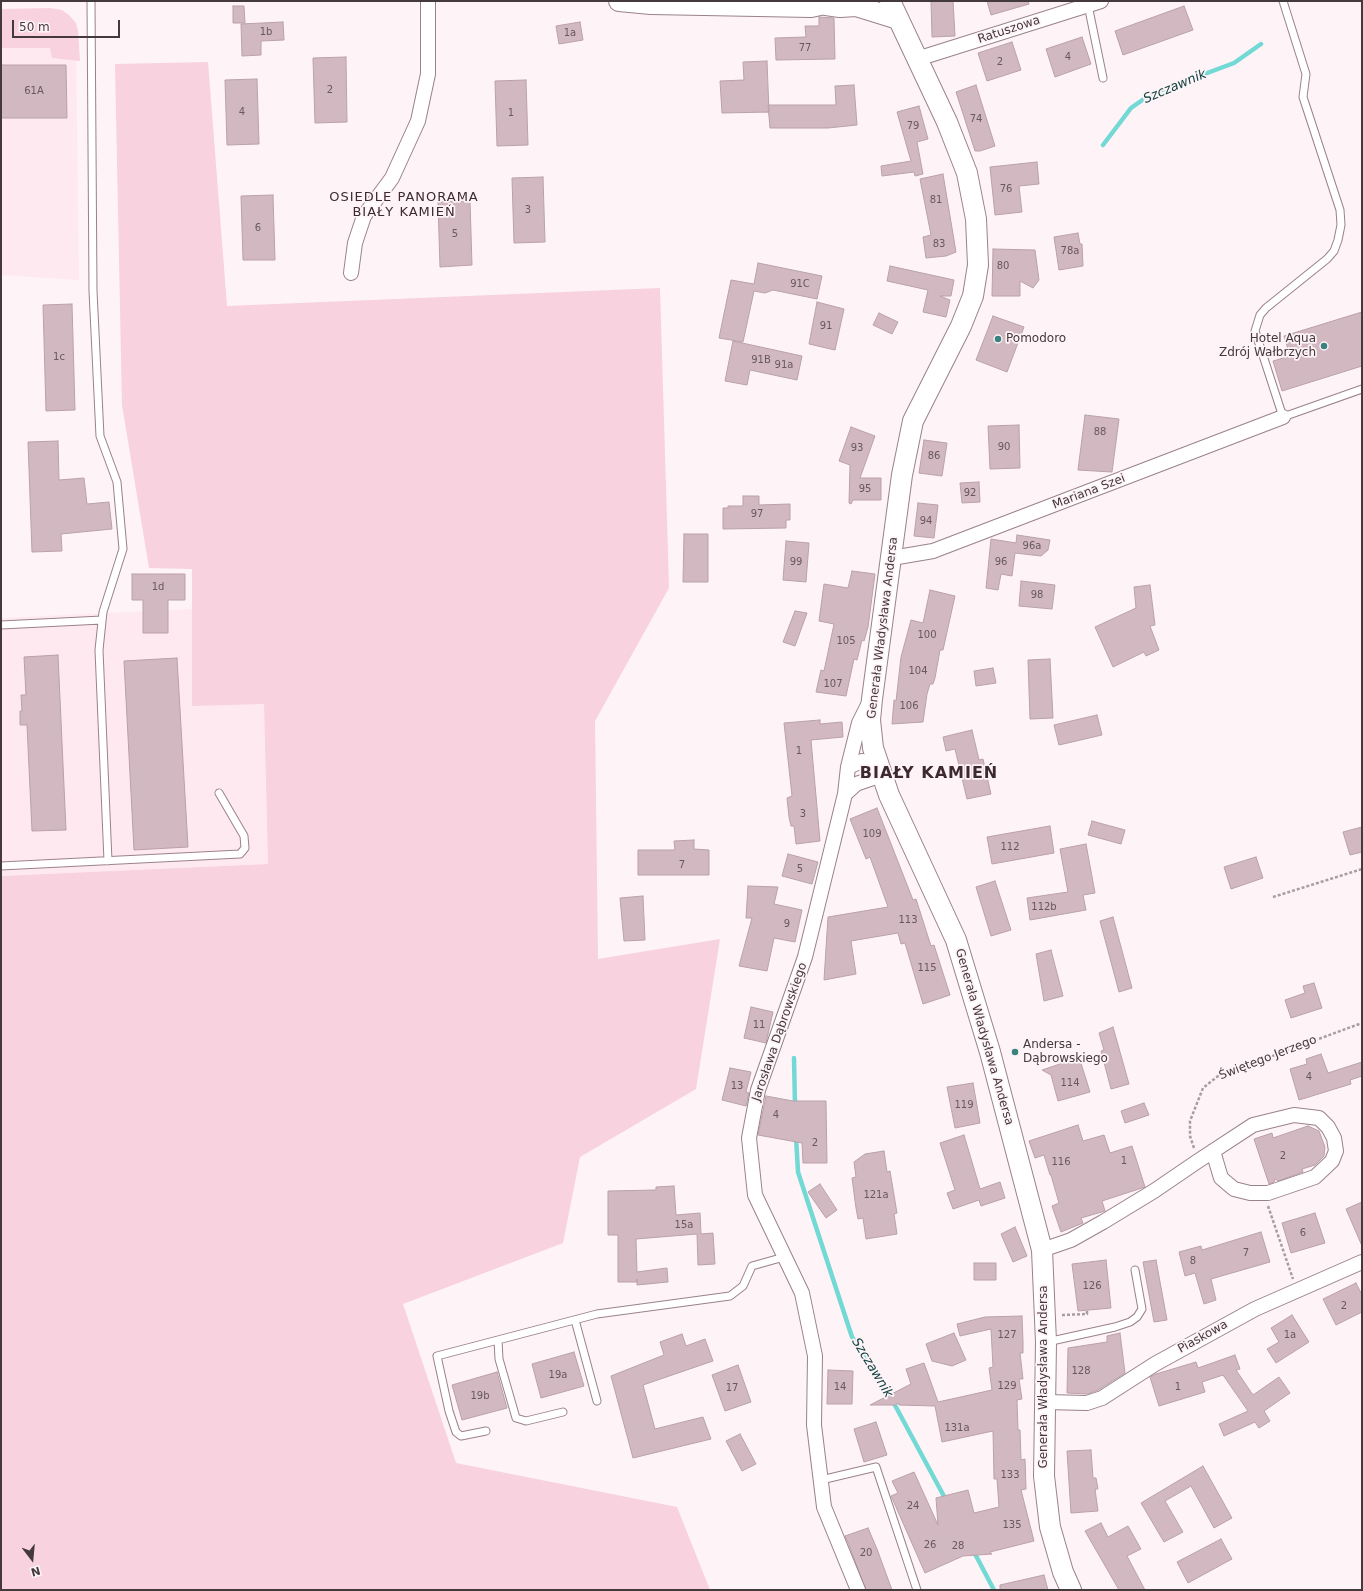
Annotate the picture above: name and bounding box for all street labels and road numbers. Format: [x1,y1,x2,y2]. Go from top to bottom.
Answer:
street label: Ratuszowa [976,13,1042,47]
street label: Mariana Szei [1051,472,1127,512]
street label: Generała Władysława Andersa [865,536,901,720]
street label: Generała Władysława Andersa [952,947,1016,1127]
street label: Jarosława Dąbrowskiego [749,961,811,1103]
street label: Świętego Jerzego [1217,1033,1319,1083]
street label: Generała Władysława Andersa [1037,1285,1051,1469]
street label: Piaskowa [1175,1317,1231,1357]

